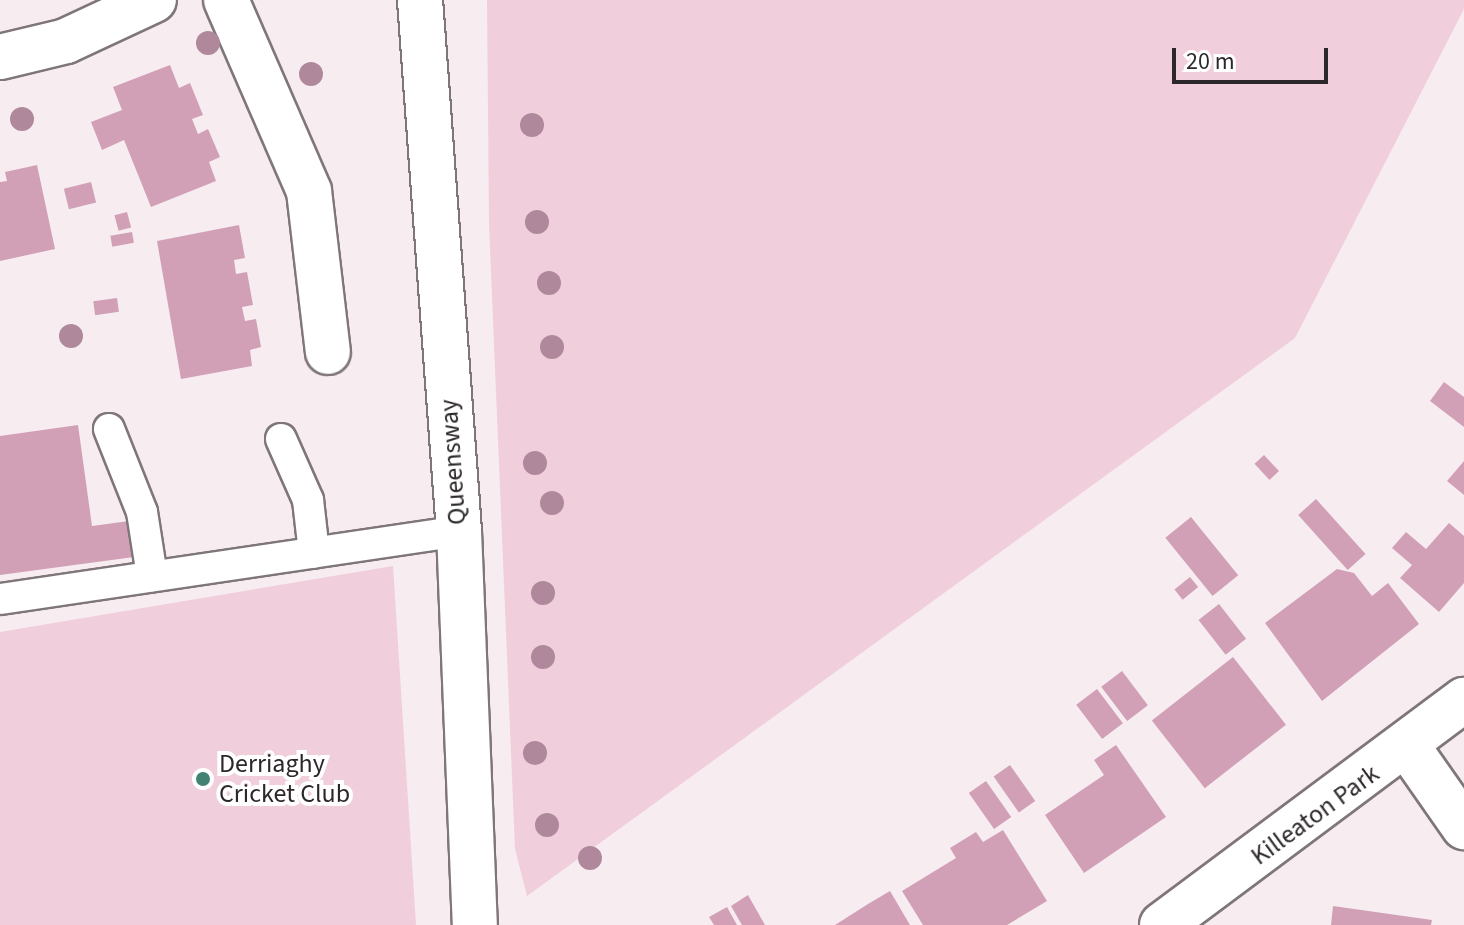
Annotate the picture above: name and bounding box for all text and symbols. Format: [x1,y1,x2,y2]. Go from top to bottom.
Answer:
scale bar [1176,32,1332,82]
text: 20 m [1186,44,1235,79]
street label: Queensway [433,398,473,526]
place label: Derriaghy Cricket Club [219,748,350,810]
street label: Killeaton Park [1245,758,1385,872]
marker: Derriaghy Cricket Club [194,770,212,788]

